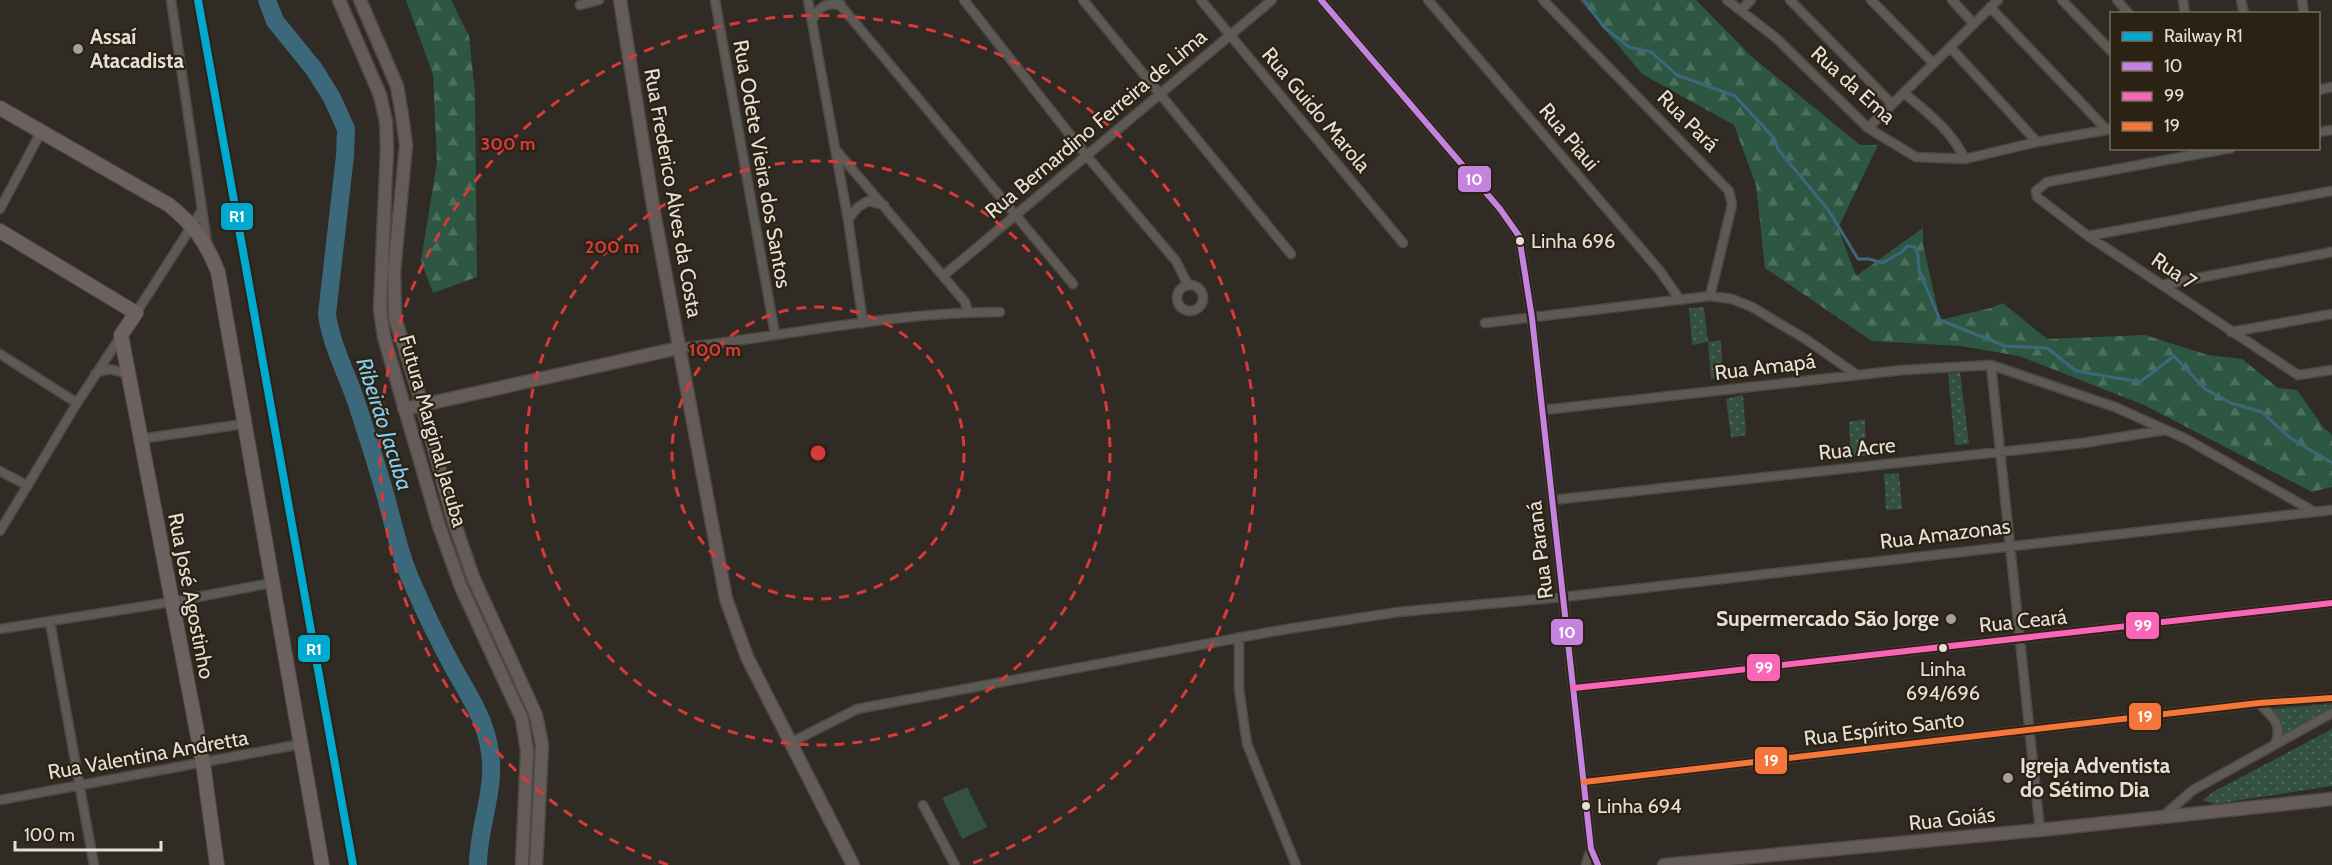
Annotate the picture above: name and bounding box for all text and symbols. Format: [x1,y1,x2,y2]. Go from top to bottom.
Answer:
legend [2110,12,2320,150]
place label: Assaí Atacadista [90,24,184,73]
street label: Rua Bernardino Ferreira de Lima [980,24,1211,224]
text: Railway R1 [2164,25,2243,47]
street label: Rua Odete Vieira dos Santos [728,38,797,290]
street label: Rua da Ema [1806,40,1901,129]
marker: Assaí Atacadista [71,42,85,56]
street label: Rua Guido Marola [1257,42,1376,177]
text: 10 [2164,55,2182,77]
street label: Rua Frederico Alves da Costa [639,66,708,320]
street label: Rua Pará [1652,85,1724,157]
text: 99 [2164,85,2184,107]
street label: Rua Piaui [1534,98,1605,175]
text: 19 [2164,115,2180,137]
text: 300 m [481,133,535,155]
line badge: 10 [1457,165,1492,193]
text: 10 [1465,170,1483,189]
line badge: R1 [220,202,254,231]
text: R1 [229,207,245,226]
place label: Linha 696 [1531,229,1615,253]
marker: Linha 696 [1514,235,1526,247]
text: 200 m [585,236,639,258]
street label: Rua 7 [2147,247,2202,295]
street label: Futura Marginal Jacuba [394,332,473,530]
text: 100 m [689,339,741,361]
street label: Rua Amapá [1713,348,1817,385]
water label: Ribeirão Jacuba [350,354,419,494]
street label: Rua Acre [1817,432,1897,465]
centre of rings [808,443,828,463]
street label: Rua Paraná [1521,500,1558,600]
street label: Rua José Agostinho [163,511,220,681]
street label: Rua Amazonas [1878,513,2012,554]
street label: Rua Ceará [1978,603,2068,638]
place label: Supermercado São Jorge [1716,606,1939,631]
line badge: 99 [2125,611,2160,640]
marker: Supermercado São Jorge [1944,612,1958,626]
text: 99 [2134,616,2152,635]
line badge: 10 [1550,618,1584,646]
text: 10 [1558,623,1576,642]
line badge: R1 [297,634,331,663]
text: R1 [306,640,322,659]
marker: Linha 694/696 [1937,642,1949,654]
line badge: 99 [1746,653,1781,682]
place label: Linha 694/696 [1906,657,1980,705]
text: 99 [1755,658,1773,677]
line badge: 19 [2128,702,2162,731]
street label: Rua Espírito Santo [1802,706,1966,751]
text: 19 [2138,707,2152,726]
street label: Rua Valentina Andretta [46,725,250,784]
line badge: 19 [1754,746,1788,775]
text: 19 [1764,751,1778,770]
place label: Igreja Adventista do Sétimo Dia [2020,753,2171,802]
marker: Igreja Adventista do Sétimo Dia [2001,771,2015,785]
place label: Linha 694 [1597,794,1682,818]
marker: Linha 694 [1580,800,1592,812]
street label: Rua Goiás [1907,801,1997,835]
scale bar [15,814,160,852]
text: 100 m [24,824,75,846]

